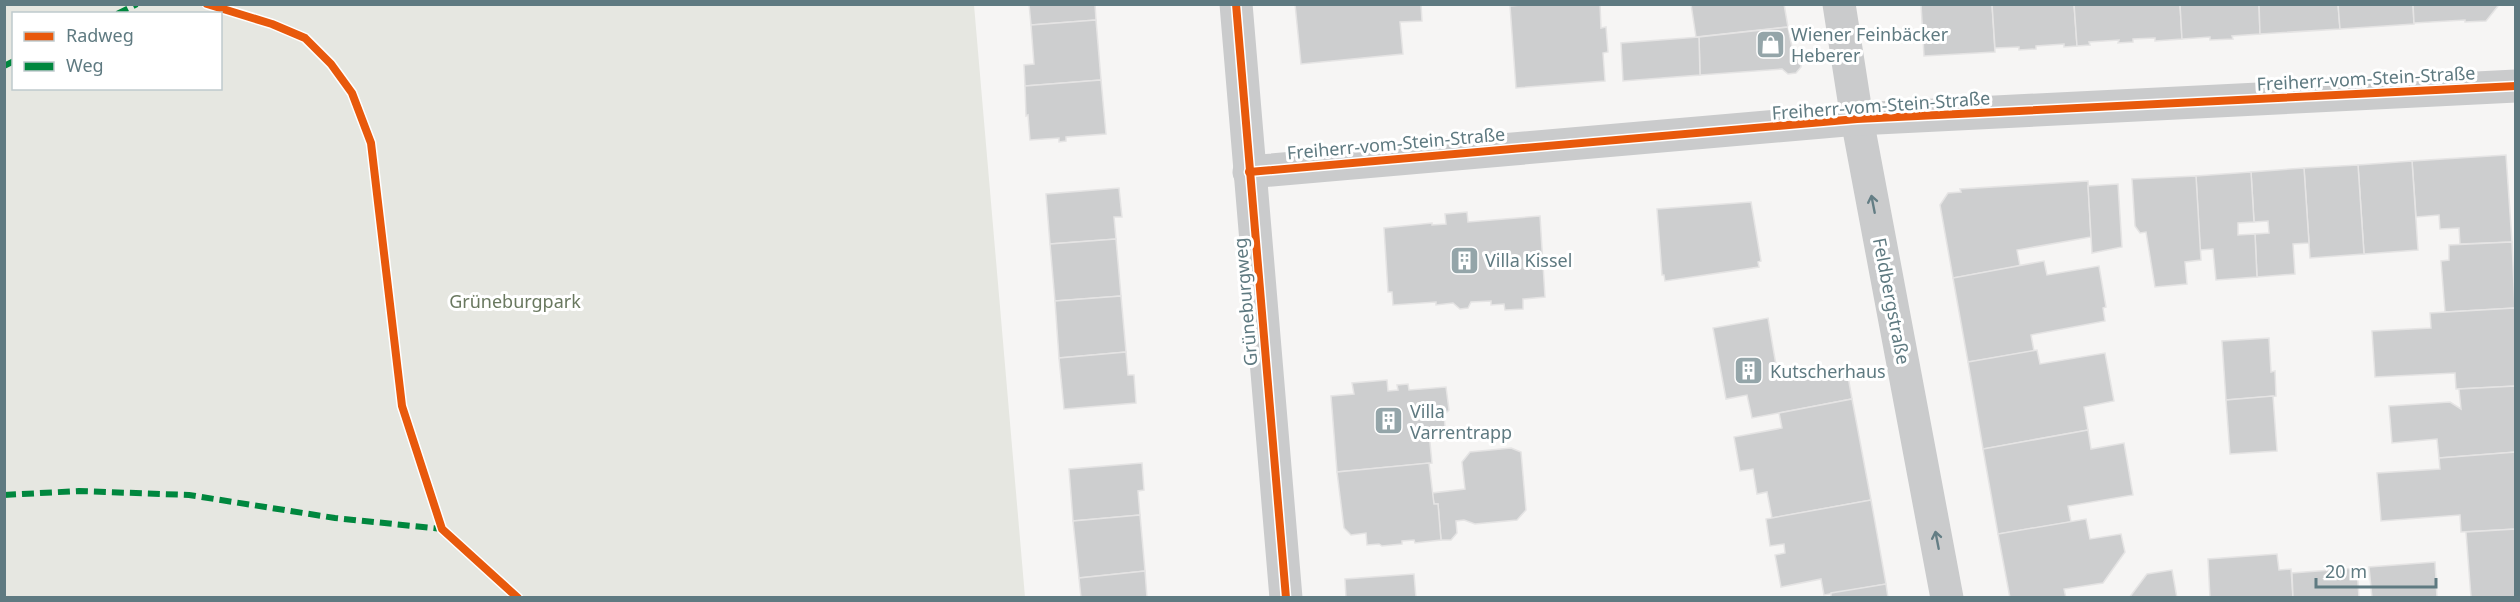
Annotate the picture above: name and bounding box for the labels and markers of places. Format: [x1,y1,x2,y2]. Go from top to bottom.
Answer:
place label: Wiener Feinbäcker Heberer [1791,22,1949,67]
shop icon: Wiener Feinbäcker Heberer [1754,28,1786,60]
building icon: Villa Kissel [1448,244,1480,276]
place label: Villa Kissel [1485,248,1572,272]
building icon: Kutscherhaus [1733,355,1765,387]
place label: Kutscherhaus [1770,359,1886,383]
place label: Villa Varrentrapp [1410,399,1512,444]
building icon: Villa Varrentrapp [1373,405,1405,437]

